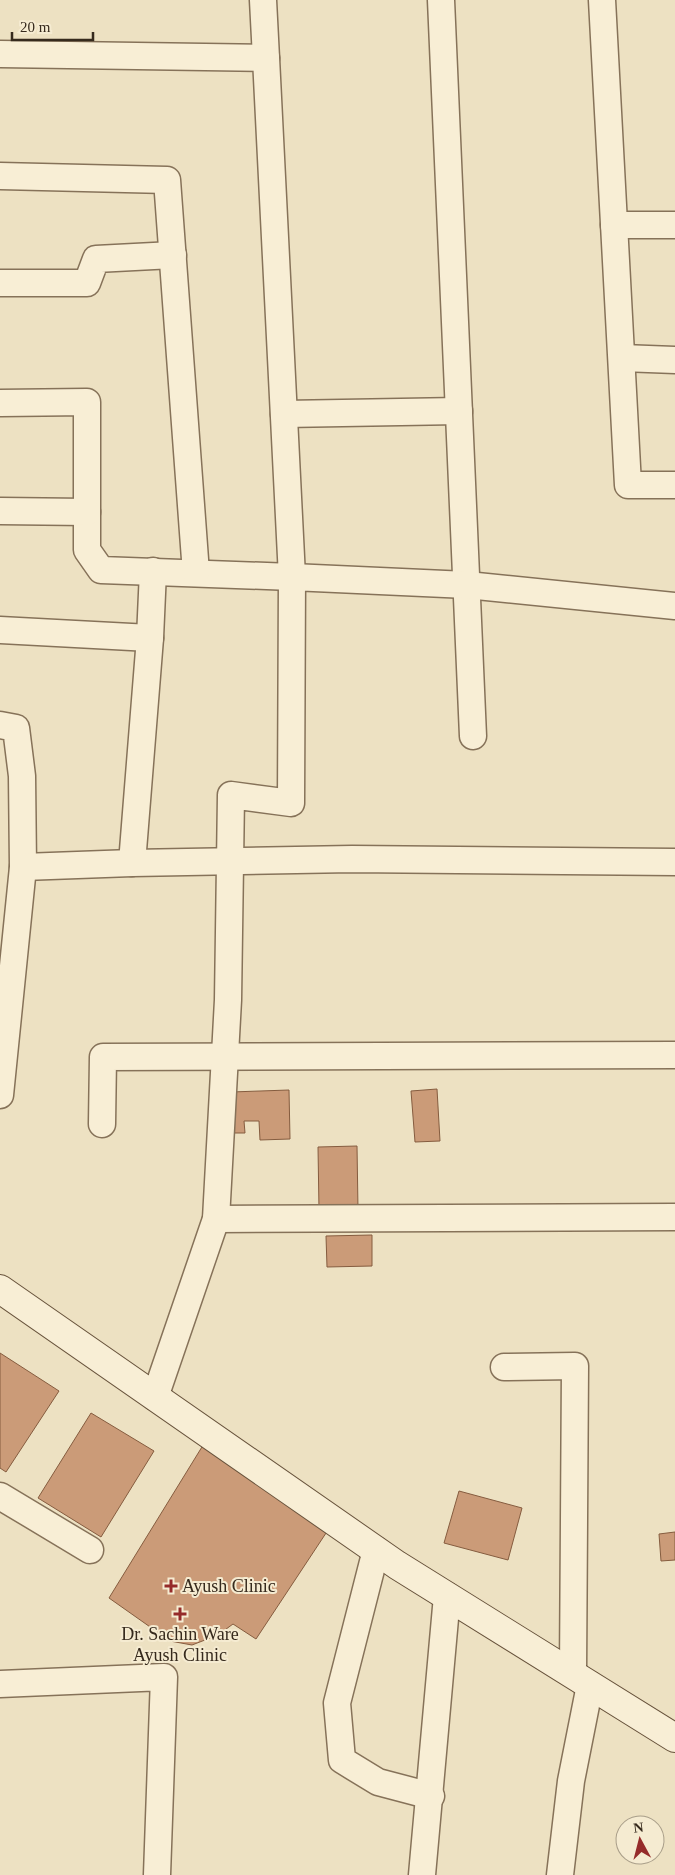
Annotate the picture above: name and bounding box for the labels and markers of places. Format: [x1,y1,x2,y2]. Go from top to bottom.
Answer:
place label: Ayush Clinic [182,1576,276,1596]
marker: Ayush Clinic [164,1579,178,1593]
marker: Dr. Sachin Ware Ayush Clinic [173,1607,187,1621]
place label: Dr. Sachin Ware Ayush Clinic [121,1624,239,1665]

